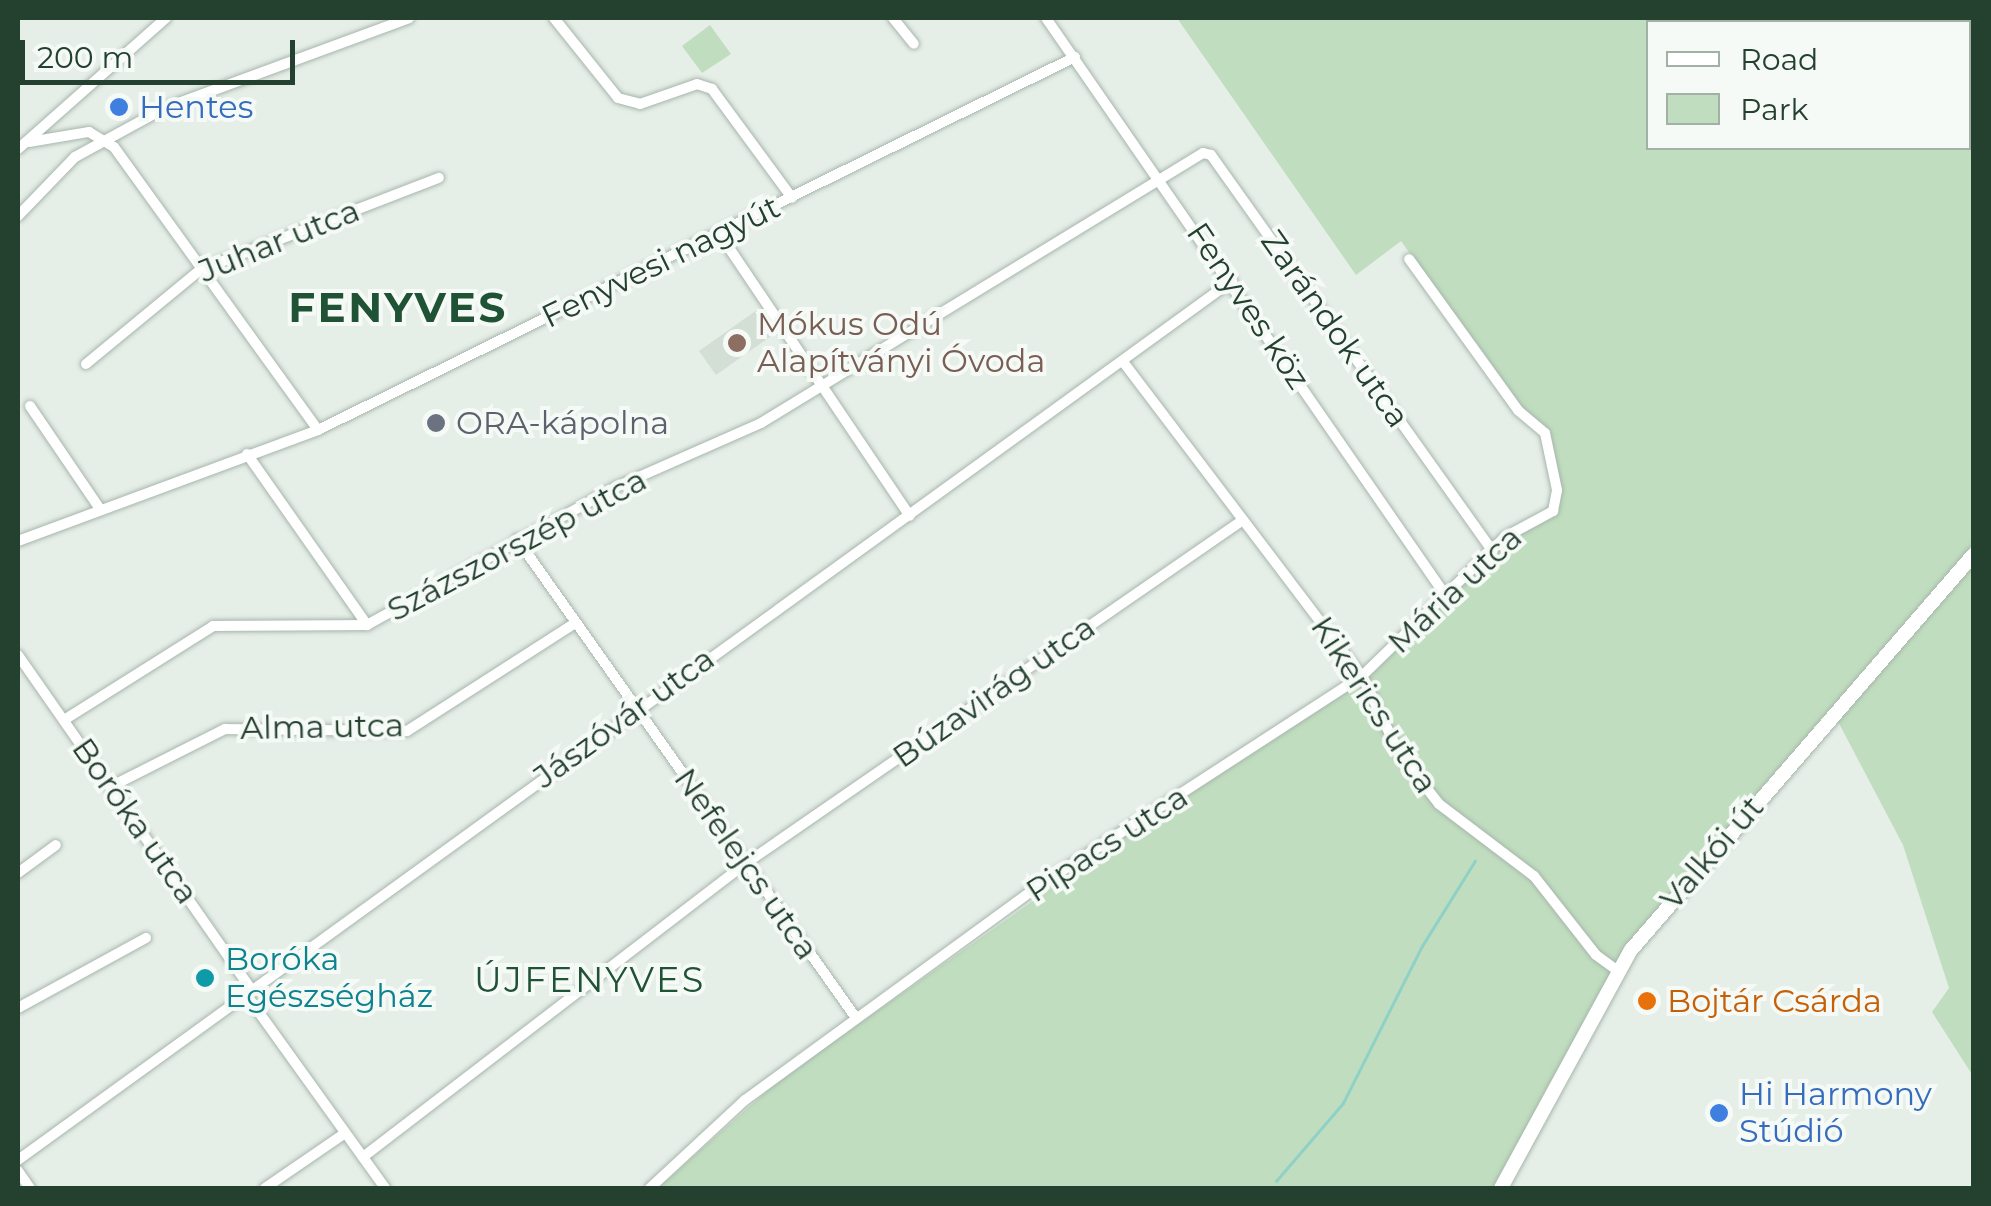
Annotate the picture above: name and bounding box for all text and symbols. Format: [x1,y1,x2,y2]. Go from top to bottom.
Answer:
scale bar [25,20,300,82]
legend [1646,20,1971,150]
text: 200 m [37,39,133,76]
text: Road [1740,41,1818,78]
place label: Hentes [139,88,253,126]
text: Park [1740,91,1809,128]
marker: Hentes [108,96,130,118]
street label: Fenyvesi nagyút [536,188,786,336]
street label: Juhar utca [193,191,365,291]
street label: Fenyves köz [1178,216,1318,396]
street label: Zarándok utca [1253,223,1417,435]
district label: FENYVES [288,282,508,332]
place label: Mókus Odú Alapítványi Óvoda [757,306,1045,381]
marker: Mókus Odú Alapítványi Óvoda [726,332,748,354]
place label: ORA-kápolna [456,404,669,442]
marker: ORA-kápolna [425,412,447,434]
street label: Százszorszép utca [381,461,653,629]
street label: Mária utca [1380,518,1530,662]
street label: Búzavirág utca [886,608,1102,776]
street label: Kikerics utca [1303,609,1445,801]
street label: Jászóvár utca [526,640,722,796]
street label: Alma utca [240,706,404,748]
street label: Boróka utca [64,731,206,911]
street label: Nefelejcs utca [666,761,826,967]
street label: Pipacs utca [1019,778,1195,910]
street label: Valkói út [1652,788,1772,918]
place label: Boróka Egészségház [225,941,433,1016]
district label: ÚJFENYVES [474,959,706,1001]
marker: Boróka Egészségház [194,967,216,989]
place label: Bojtár Csárda [1667,982,1882,1020]
marker: Bojtár Csárda [1636,990,1658,1012]
place label: Hi Harmony Stúdió [1739,1076,1932,1151]
marker: Hi Harmony Stúdió [1708,1102,1730,1124]

